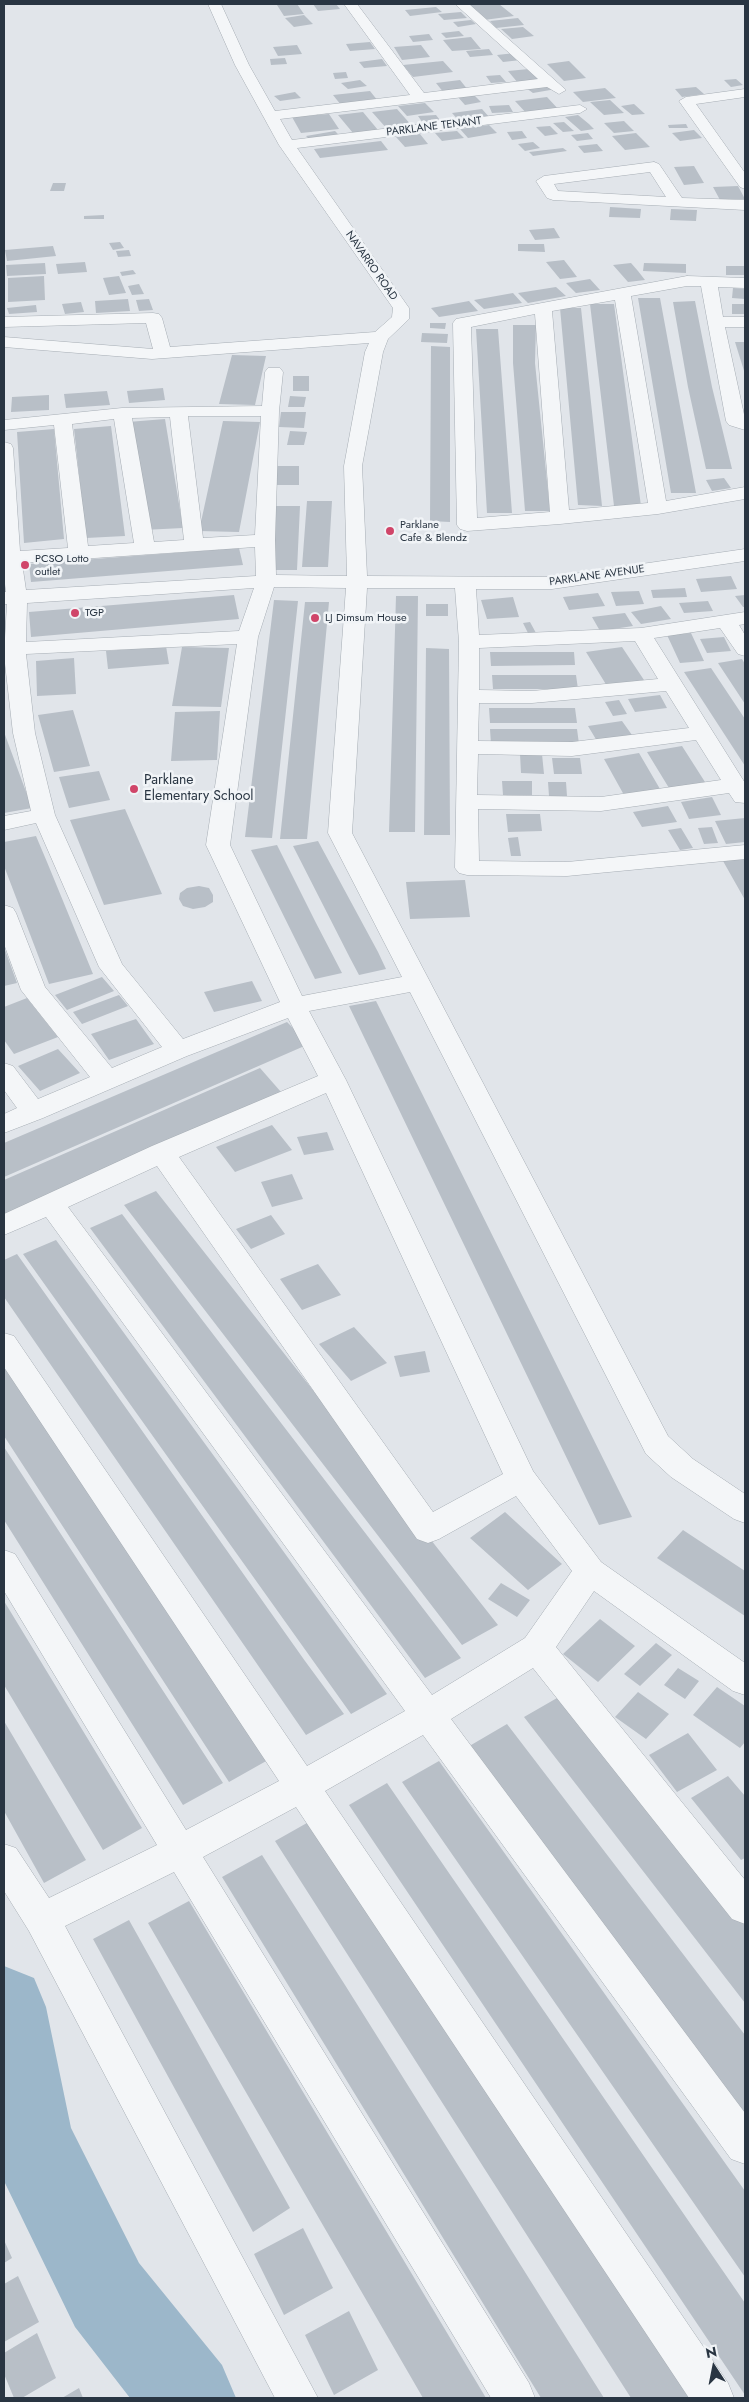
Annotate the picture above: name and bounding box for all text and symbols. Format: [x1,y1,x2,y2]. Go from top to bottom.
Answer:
street label: PARKLANE TENANT [386,115,482,139]
street label: NAVARRO ROAD [342,229,400,303]
place label: Parklane Cafe & Blendz [400,518,467,544]
marker: Parklane Cafe & Blendz [384,525,396,537]
place label: PCSO Lotto outlet [35,552,89,578]
marker: PCSO Lotto outlet [19,559,31,571]
street label: PARKLANE AVENUE [548,563,646,589]
place label: TGP [85,606,104,620]
marker: TGP [69,607,81,619]
place label: LJ Dimsum House [325,611,407,625]
marker: LJ Dimsum House [309,612,321,624]
place label: Parklane Elementary School [144,773,254,806]
marker: Parklane Elementary School [128,783,140,795]
text: N [704,2341,719,2363]
north arrow [689,2342,739,2392]

